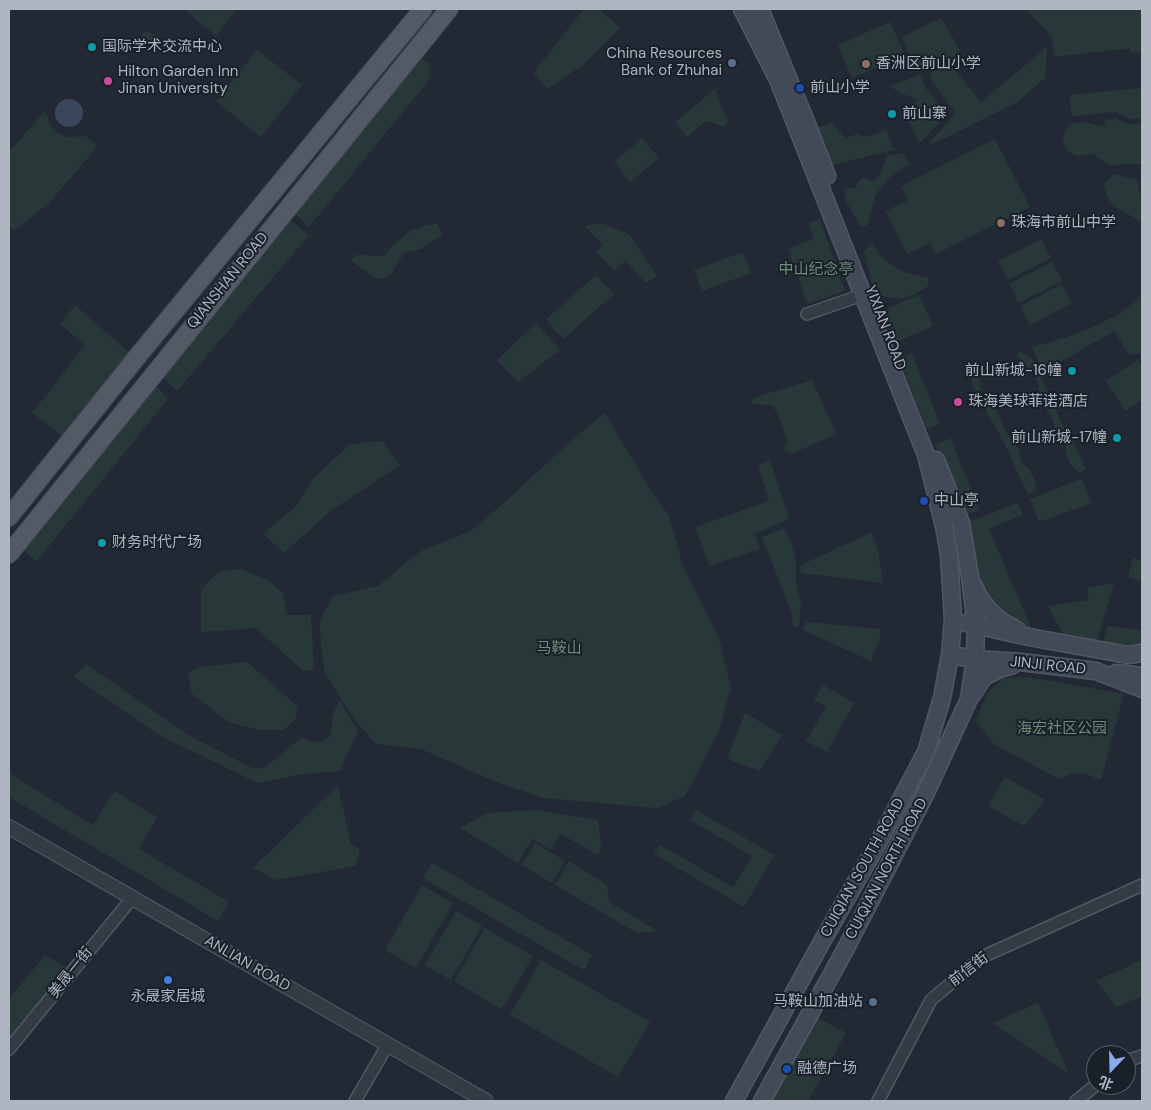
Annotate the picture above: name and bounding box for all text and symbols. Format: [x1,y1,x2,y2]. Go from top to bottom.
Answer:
place label: 国际学术交流中心 [102,38,222,56]
marker: 国际学术交流中心 [86,41,98,53]
place label: China Resources Bank of Zhuhai [606,45,722,80]
place label: 香洲区前山小学 [876,55,981,73]
marker: China Resources Bank of Zhuhai [726,57,738,69]
marker: 香洲区前山小学 [860,58,872,70]
place label: Hilton Garden Inn Jinan University [118,63,238,98]
marker: Hilton Garden Inn Jinan University [102,75,114,87]
place label: 前山小学 [810,79,870,97]
marker: 前山小学 [794,82,806,94]
place label: 前山寨 [902,105,947,123]
marker: 前山寨 [886,108,898,120]
place label: 珠海市前山中学 [1011,214,1116,232]
marker: 珠海市前山中学 [995,217,1007,229]
street label: QIANSHAN ROAD [184,229,272,333]
park label: 中山纪念亭 [779,261,853,279]
street label: YIXIAN ROAD [861,283,909,373]
place label: 前山新城-16幢 [965,362,1062,380]
marker: 前山新城-16幢 [1066,365,1078,377]
place label: 珠海美球菲诺酒店 [968,393,1088,411]
marker: 珠海美球菲诺酒店 [952,396,964,408]
place label: 前山新城-17幢 [1011,429,1107,447]
marker: 前山新城-17幢 [1111,432,1123,444]
place label: 中山亭 [934,492,979,510]
marker: 中山亭 [918,495,930,507]
place label: 财务时代广场 [112,534,202,552]
marker: 财务时代广场 [96,537,108,549]
park label: 马鞍山 [537,640,581,658]
street label: JINJI ROAD [1009,653,1087,679]
park label: 海宏社区公园 [1017,720,1107,738]
street label: CUIQIAN SOUTH ROAD [817,795,909,941]
street label: CUIQIAN NORTH ROAD [842,795,932,943]
street label: ANLIAN ROAD [201,932,293,996]
street label: 美晟一街 [45,944,97,1002]
street label: 前信街 [946,949,992,991]
marker: 永晟家居城 [162,974,174,986]
place label: 永晟家居城 [131,988,205,1006]
place label: 马鞍山加油站 [773,993,863,1011]
marker: 马鞍山加油站 [867,996,879,1008]
north arrow [1086,1045,1136,1095]
place label: 融德广场 [797,1060,857,1078]
marker: 融德广场 [781,1063,793,1075]
text: 北 [1096,1072,1116,1094]

